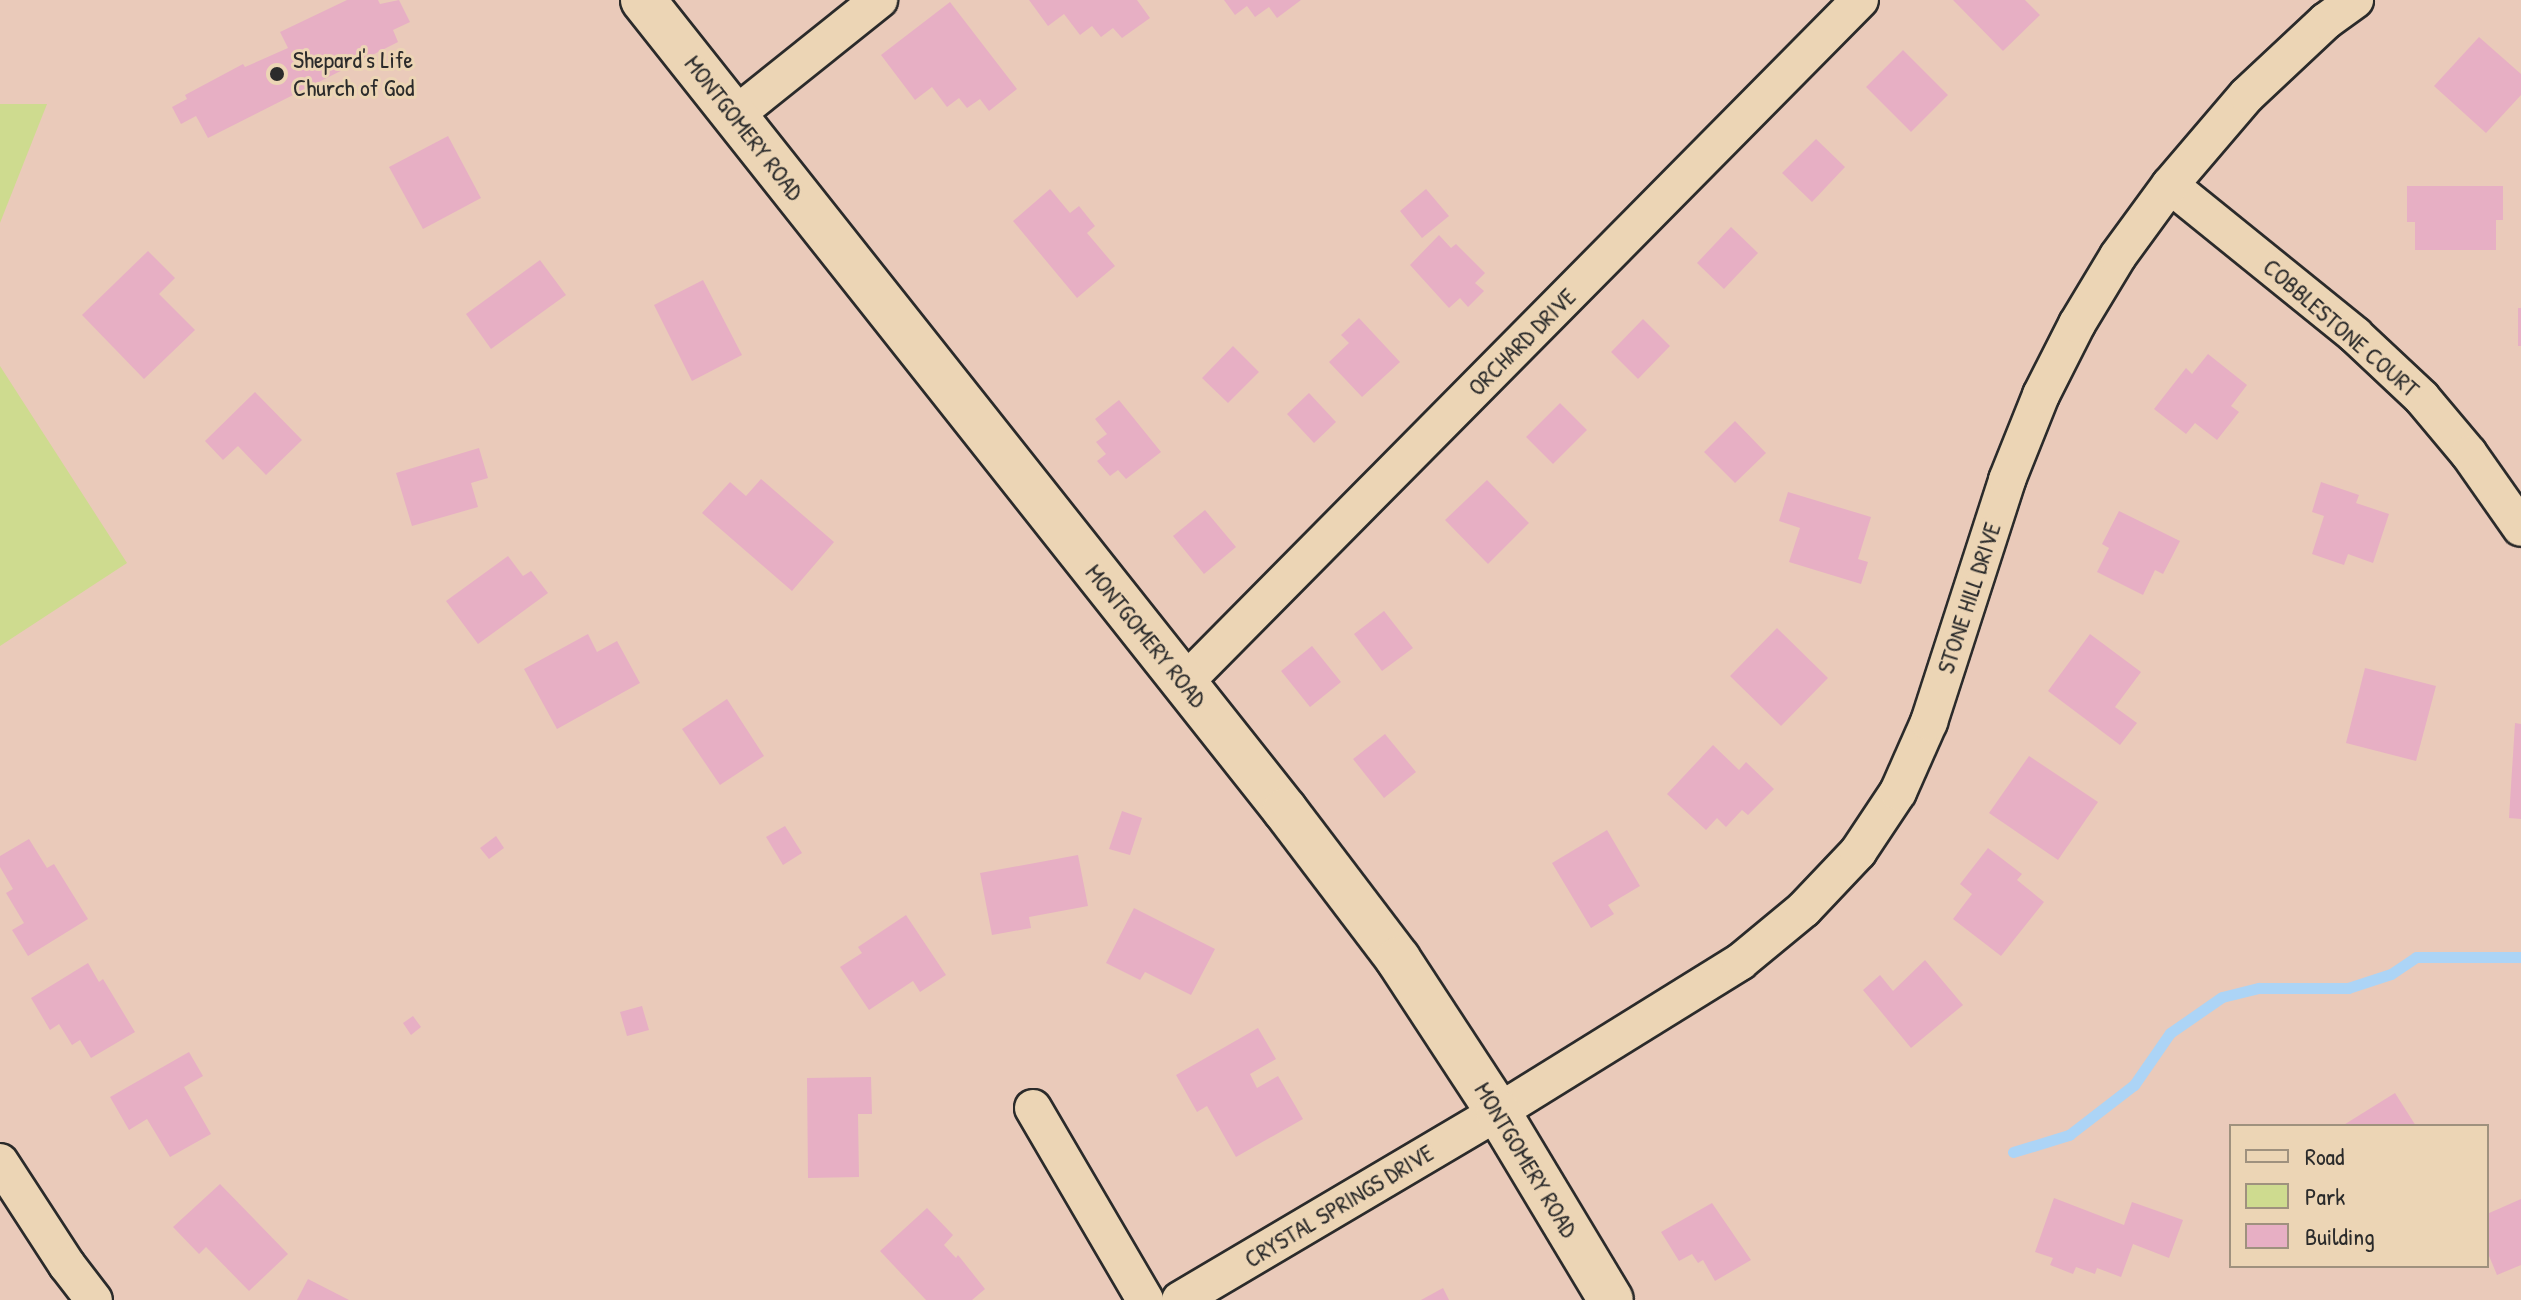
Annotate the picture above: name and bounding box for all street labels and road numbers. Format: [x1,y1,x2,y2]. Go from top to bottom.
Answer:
street label: MONTGOMERY ROAD [679,50,809,206]
street label: COBBLESTONE COURT [2257,253,2425,403]
street label: ORCHARD DRIVE [1462,282,1582,402]
street label: STONE HILL DRIVE [1931,519,2007,677]
street label: MONTGOMERY ROAD [1080,559,1212,713]
street label: MONTGOMERY ROAD [1468,1077,1584,1243]
street label: CRYSTAL SPRINGS DRIVE [1239,1138,1439,1274]

